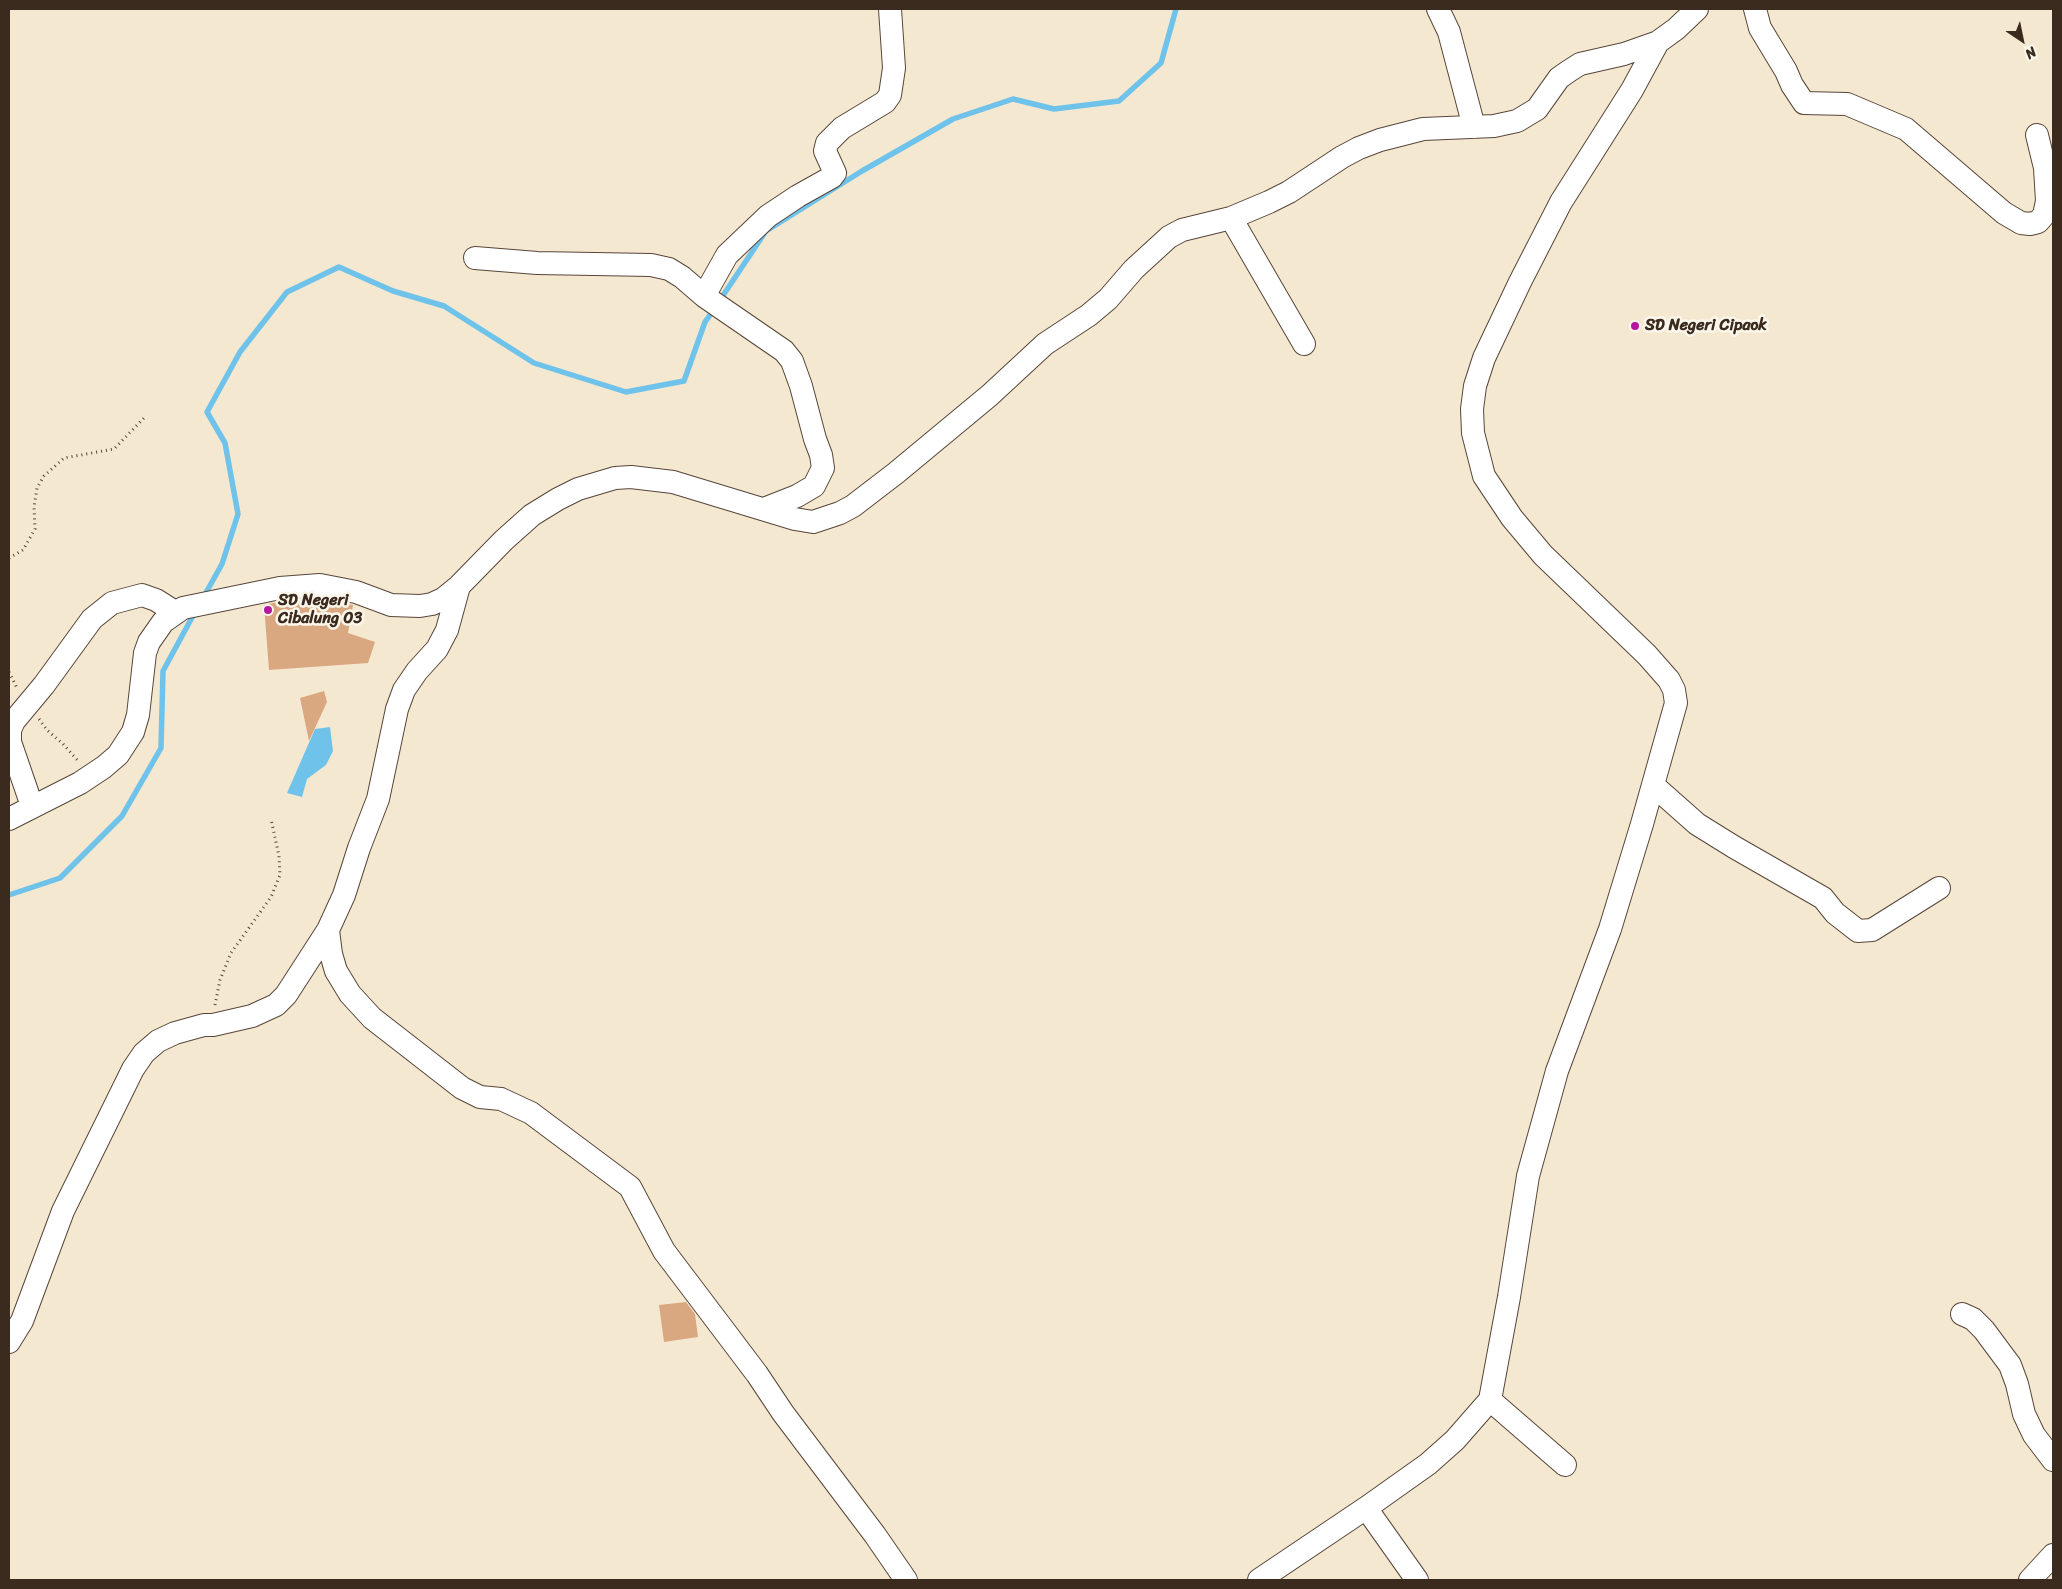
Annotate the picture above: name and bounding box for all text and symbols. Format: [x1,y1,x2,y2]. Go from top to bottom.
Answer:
north arrow [1997,15,2047,65]
text: N [2020,40,2042,66]
place label: SD Negeri Cipaok [1645,316,1767,336]
marker: SD Negeri Cipaok [1629,320,1641,332]
place label: SD Negeri Cibalung 03 [278,591,362,629]
marker: SD Negeri Cibalung 03 [262,604,274,616]

